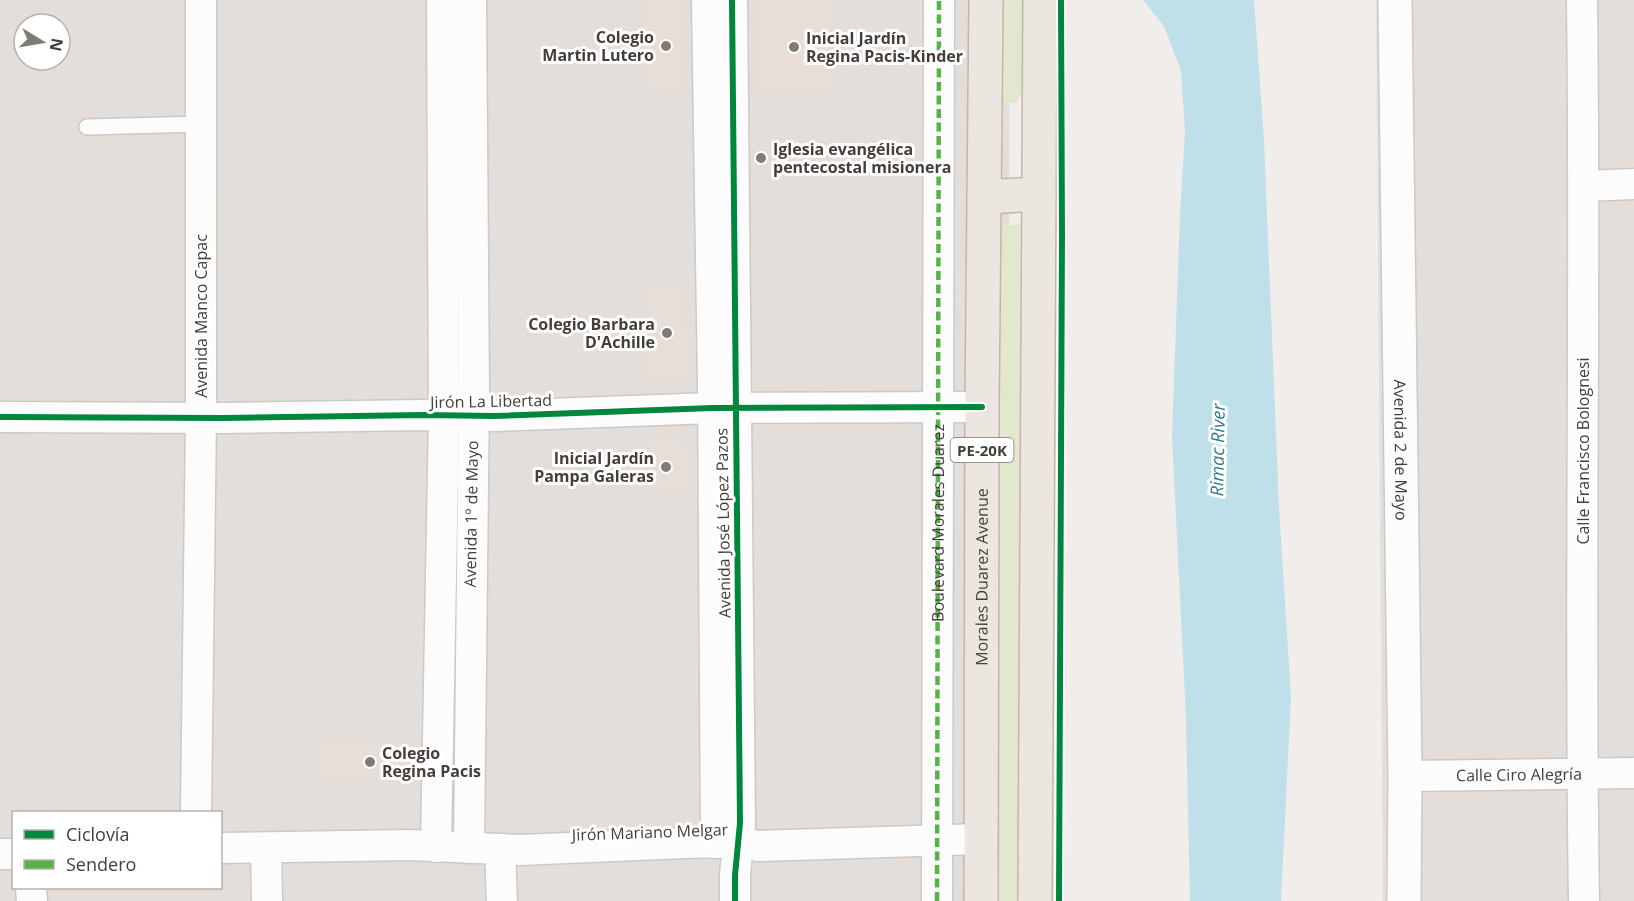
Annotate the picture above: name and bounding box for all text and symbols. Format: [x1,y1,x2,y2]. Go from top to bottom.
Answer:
north arrow [12,12,72,72]
place label: Colegio Martin Lutero [542,26,654,66]
place label: Inicial Jardín Regina Pacis-Kinder [806,27,963,67]
text: N [45,36,69,53]
marker: Colegio Martin Lutero [659,39,673,53]
marker: Inicial Jardín Regina Pacis-Kinder [787,40,801,54]
place label: Iglesia evangélica pentecostal misionera [773,138,951,178]
marker: Iglesia evangélica pentecostal misionera [754,151,768,165]
street label: Avenida Manco Capac [190,234,212,398]
place label: Colegio Barbara D'Achille [528,313,655,353]
marker: Colegio Barbara D'Achille [660,326,674,340]
street label: Calle Francisco Bolognesi [1572,357,1594,545]
street label: Avenida 2 de Mayo [1389,379,1413,521]
street label: Jirón La Libertad [428,389,552,413]
water label: Rimac River [1204,403,1230,497]
street label: Boulevard Morales Duarez [927,424,949,622]
street label: Avenida José López Pazos [710,428,736,618]
road number: PE-20K [950,438,1014,462]
street label: Avenida 1º de Mayo [459,440,483,588]
place label: Inicial Jardín Pampa Galeras [534,447,654,487]
marker: Inicial Jardín Pampa Galeras [659,460,673,474]
street label: Morales Duarez Avenue [970,488,993,666]
place label: Colegio Regina Pacis [382,742,481,782]
marker: Colegio Regina Pacis [363,755,377,769]
street label: Calle Ciro Alegría [1456,763,1582,786]
legend [12,811,222,889]
street label: Jirón Mariano Melgar [569,818,729,846]
text: Ciclovía [66,822,129,846]
text: Sendero [66,852,136,876]

